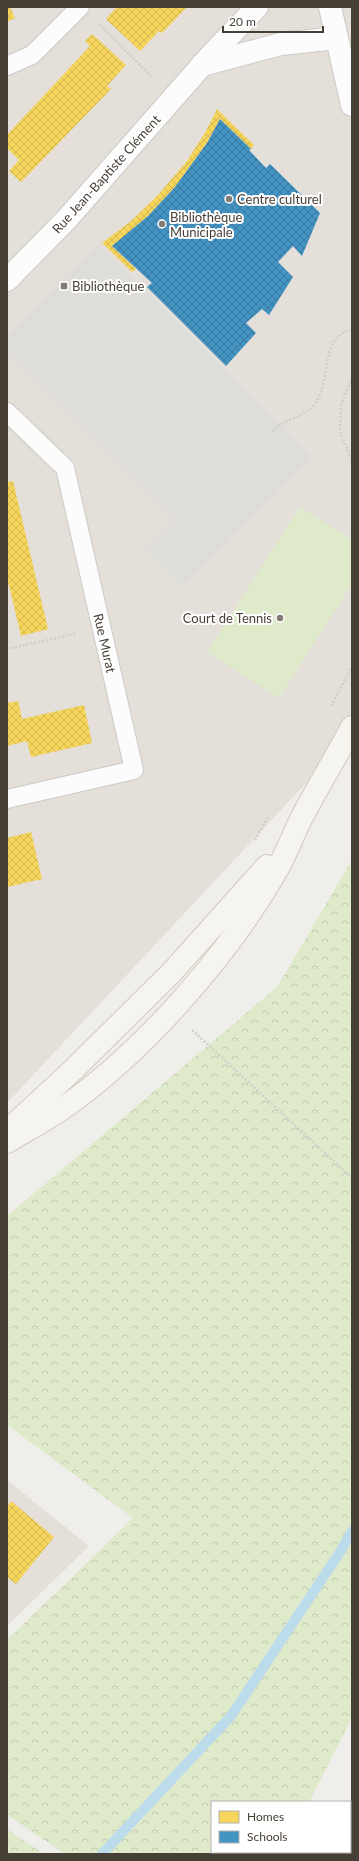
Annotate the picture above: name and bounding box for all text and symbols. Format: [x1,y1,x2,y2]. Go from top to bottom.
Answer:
scale bar [223,8,323,34]
text: 20 m [229,14,256,29]
street label: Rue Jean-Baptiste Clément [49,111,164,237]
place label: Centre culturel [237,191,322,207]
marker: Centre culturel [224,194,234,204]
place label: Bibliothèque Municipale [170,209,242,240]
marker: Bibliothèque Municipale [157,219,167,229]
place label: Bibliothèque [72,278,144,294]
marker: Bibliothèque [59,281,69,291]
place label: Court de Tennis [183,610,272,626]
street label: Rue Murat [90,612,120,674]
marker: Court de Tennis [275,613,285,623]
legend [211,1801,351,1853]
text: Homes [247,1809,284,1824]
text: Schools [247,1829,288,1844]

